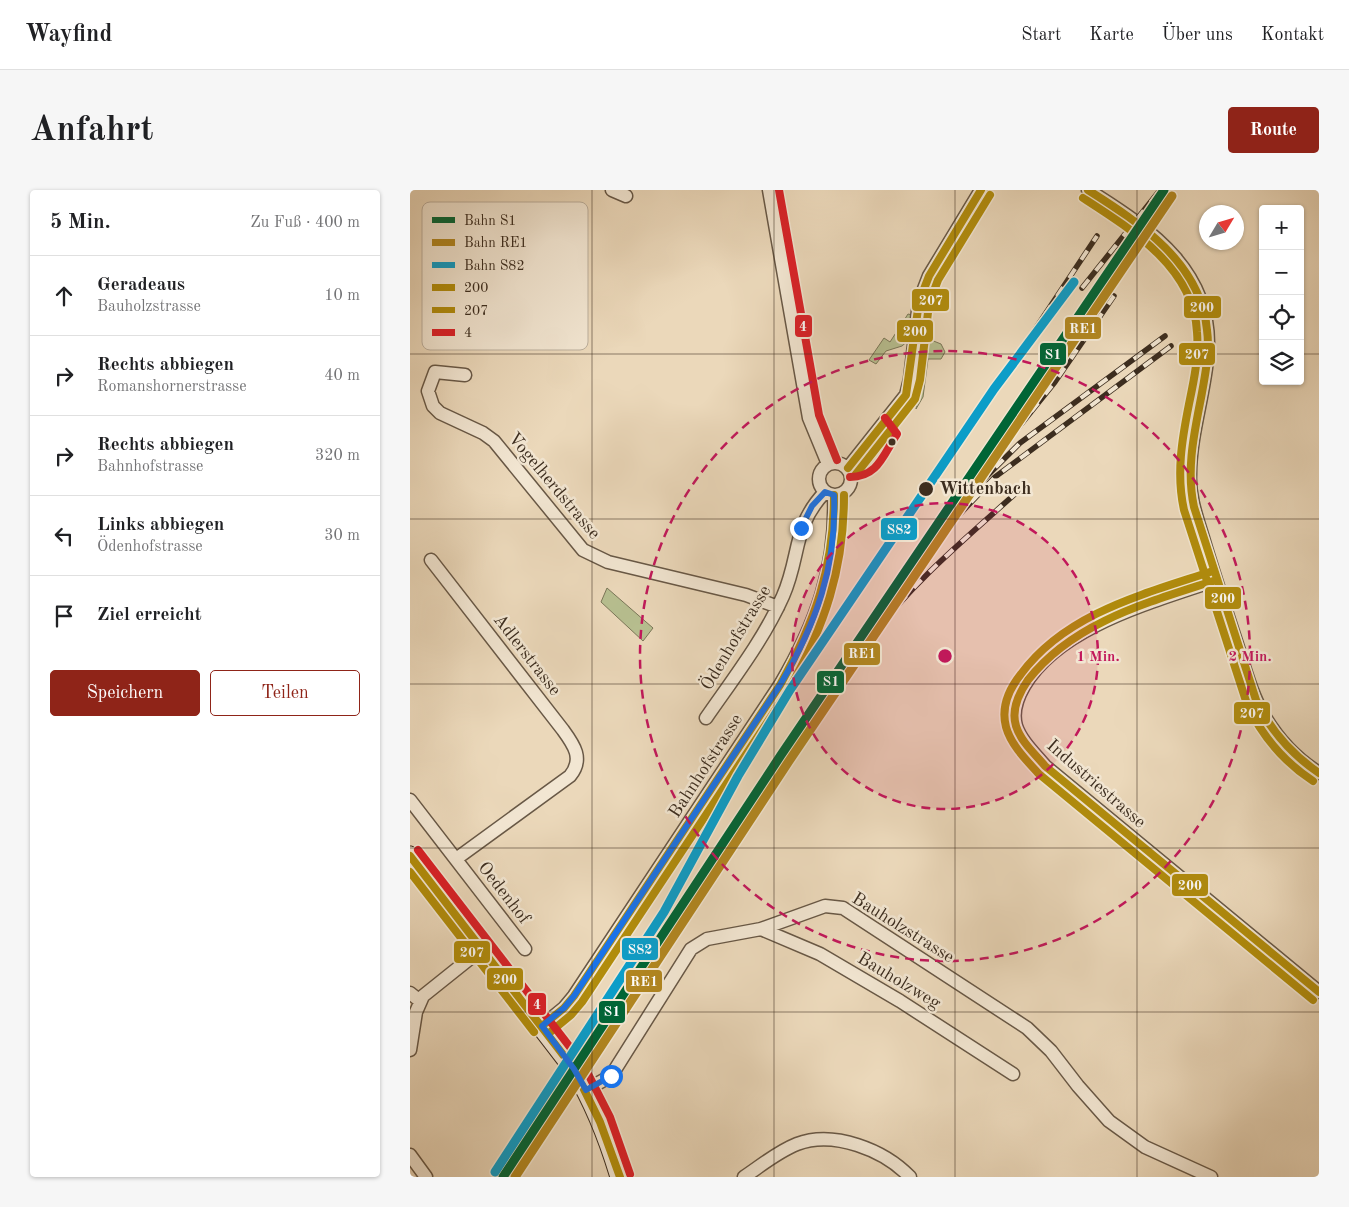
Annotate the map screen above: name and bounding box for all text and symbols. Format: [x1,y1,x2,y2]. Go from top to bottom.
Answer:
text: Wayfind [25,23,112,47]
text: Start [1021,26,1061,44]
text: Karte [1089,26,1134,44]
text: Über uns [1162,26,1233,44]
text: Kontakt [1261,26,1324,44]
button: Route [1228,107,1319,153]
text: Anfahrt [30,113,153,148]
legend [422,202,588,350]
north arrow [1199,205,1244,250]
map controls [1259,205,1304,385]
button: + [1259,205,1304,250]
text: 5 Min. [50,212,111,233]
text: Bahn S1 [464,214,516,228]
text: Zu Fuß · 400 m [250,215,360,231]
text: Bahn RE1 [464,236,527,250]
button: − [1259,250,1304,295]
text: Bahn S82 [464,259,525,273]
text: Geradeaus [97,276,185,295]
text: 200 [464,281,488,295]
icon: ahead [50,282,78,310]
text: 10 m [324,288,360,304]
line badge: 207 [911,288,950,312]
text: 207 [919,294,943,308]
line badge: 200 [1183,295,1222,319]
button: locate [1259,295,1304,340]
text: Bauholzstrasse [97,299,201,315]
text: 200 [1190,301,1214,315]
text: 207 [464,304,488,318]
line badge: 4 [794,314,813,338]
line badge: RE1 [1064,316,1102,340]
line badge: 200 [896,319,934,343]
text: 4 [799,320,807,334]
text: RE1 [1069,322,1097,336]
text: 200 [903,325,927,339]
text: 4 [464,326,472,340]
button: layers [1259,340,1304,385]
line badge: S1 [1039,342,1067,366]
line badge: 207 [1178,342,1216,366]
text: S1 [1045,348,1061,362]
text: 207 [1185,348,1209,362]
text: Rechts abbiegen [97,356,234,375]
icon: right [50,362,78,390]
text: 40 m [324,368,360,384]
text: Romanshornerstrasse [97,379,247,395]
street label: Vogelherdstrasse [504,429,604,543]
text: Rechts abbiegen [97,436,234,455]
unlabelled marker [887,437,897,447]
icon: right [50,442,78,470]
text: 320 m [315,448,360,464]
text: Bahnhofstrasse [97,459,203,475]
marker: Wittenbach [917,480,935,498]
place label: Wittenbach [939,480,1031,498]
text: Links abbiegen [97,516,224,535]
route end [790,517,813,540]
line badge: S82 [880,517,918,541]
icon: left [50,522,78,550]
text: S82 [887,523,911,537]
text: 30 m [324,528,360,544]
text: Ödenhofstrasse [97,539,203,555]
street label: Ödenhofstrasse [694,580,774,694]
line badge: 200 [1204,586,1242,610]
text: 200 [1211,592,1235,606]
icon: arrive [50,602,78,630]
text: Ziel erreicht [97,606,202,625]
street label: Adlerstrasse [490,611,564,699]
line badge: RE1 [843,642,881,666]
text: RE1 [848,647,876,661]
centre of rings [936,647,954,665]
text: 1 Min. [1076,650,1120,665]
text: 2 Min. [1228,650,1272,665]
button: Speichern [50,670,200,716]
button: Teilen [210,670,360,716]
line badge: S1 [816,670,845,694]
text: S1 [823,675,839,689]
line badge: 207 [1233,701,1271,725]
text: 207 [1240,707,1264,721]
street label: Bahnhofstrasse [666,711,746,821]
street label: Industriestrasse [1043,736,1149,832]
street label: Oedenhof [474,859,534,928]
line badge: 200 [1171,873,1209,897]
text: 200 [1178,879,1202,893]
street label: Bauholzstrasse [849,889,957,967]
line badge: S82 [621,937,659,961]
line badge: 207 [453,940,491,964]
text: S82 [628,943,652,957]
text: 207 [460,946,484,960]
street label: Bauholzweg [854,949,944,1013]
line badge: 200 [486,967,524,991]
line badge: RE1 [625,969,663,993]
text: 200 [493,973,517,987]
text: RE1 [630,975,658,989]
line badge: 4 [527,992,547,1016]
text: 4 [533,998,541,1012]
line badge: S1 [598,1000,626,1024]
text: S1 [604,1005,620,1019]
route start [600,1065,623,1088]

